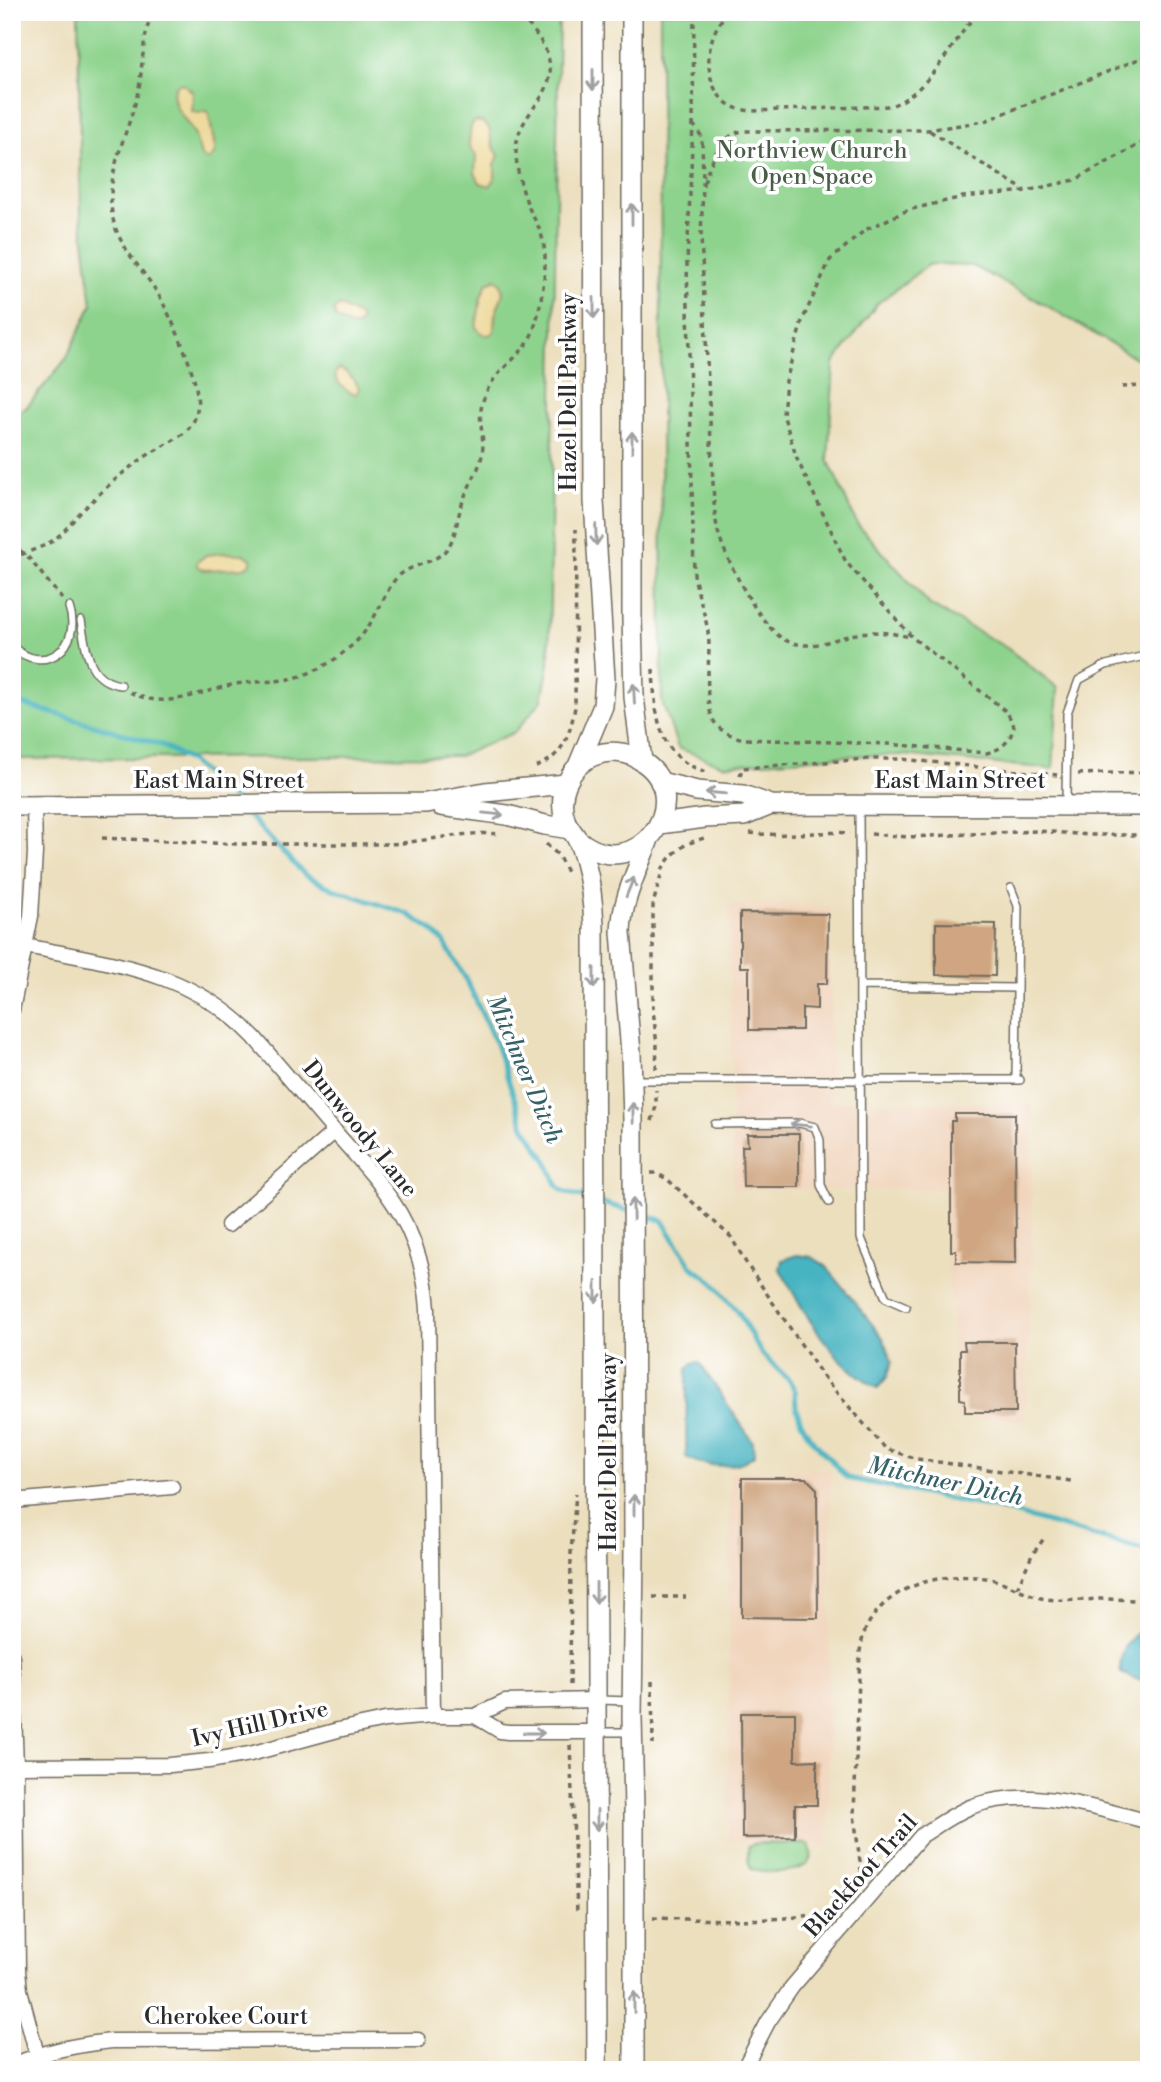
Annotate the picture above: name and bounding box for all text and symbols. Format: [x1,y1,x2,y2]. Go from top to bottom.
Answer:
one-way arrow [586,69,600,92]
park label: Northview Church Open Space [717,137,908,191]
one-way arrow [625,203,639,226]
street label: Hazel Dell Parkway [555,292,583,491]
one-way arrow [587,296,601,319]
one-way arrow [625,430,639,453]
one-way arrow [589,524,602,547]
one-way arrow [627,683,640,705]
street label: East Main Street [133,767,305,795]
street label: East Main Street [874,767,1046,795]
one-way arrow [705,786,727,799]
one-way arrow [481,808,504,821]
one-way arrow [625,877,638,899]
one-way arrow [587,966,601,989]
water label: Mitchner Ditch [479,990,569,1148]
street label: Dunwoody Lane [296,1055,424,1203]
one-way arrow [626,1102,639,1125]
one-way arrow [790,1118,812,1131]
one-way arrow [627,1197,640,1220]
one-way arrow [589,1280,602,1303]
street label: Hazel Dell Parkway [595,1352,623,1551]
water label: Mitchner Ditch [864,1451,1026,1513]
one-way arrow [627,1493,641,1516]
one-way arrow [589,1581,603,1604]
street label: Ivy Hill Drive [189,1695,331,1753]
one-way arrow [522,1726,545,1740]
one-way arrow [590,1808,604,1831]
street label: Blackfoot Trail [798,1809,924,1944]
one-way arrow [627,1990,641,2013]
street label: Cherokee Court [144,2003,308,2031]

